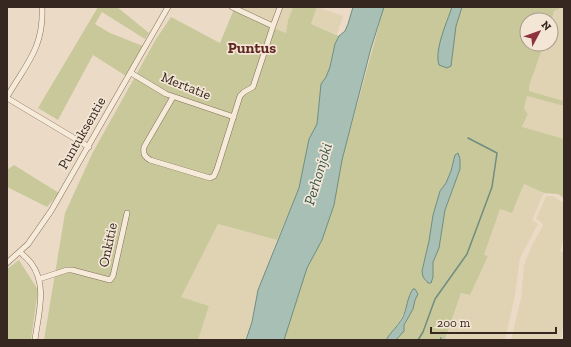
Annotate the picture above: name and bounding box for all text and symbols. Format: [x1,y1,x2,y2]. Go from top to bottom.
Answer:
north arrow [519,12,559,52]
text: N [539,18,554,34]
district label: Puntus [228,39,276,57]
street label: Mertatie [159,68,214,104]
street label: Puntuksentie [54,93,110,172]
water label: Perhonjoki [300,141,336,207]
street label: Onkitie [95,221,121,269]
scale bar [431,309,556,335]
text: 200 m [437,316,471,330]

